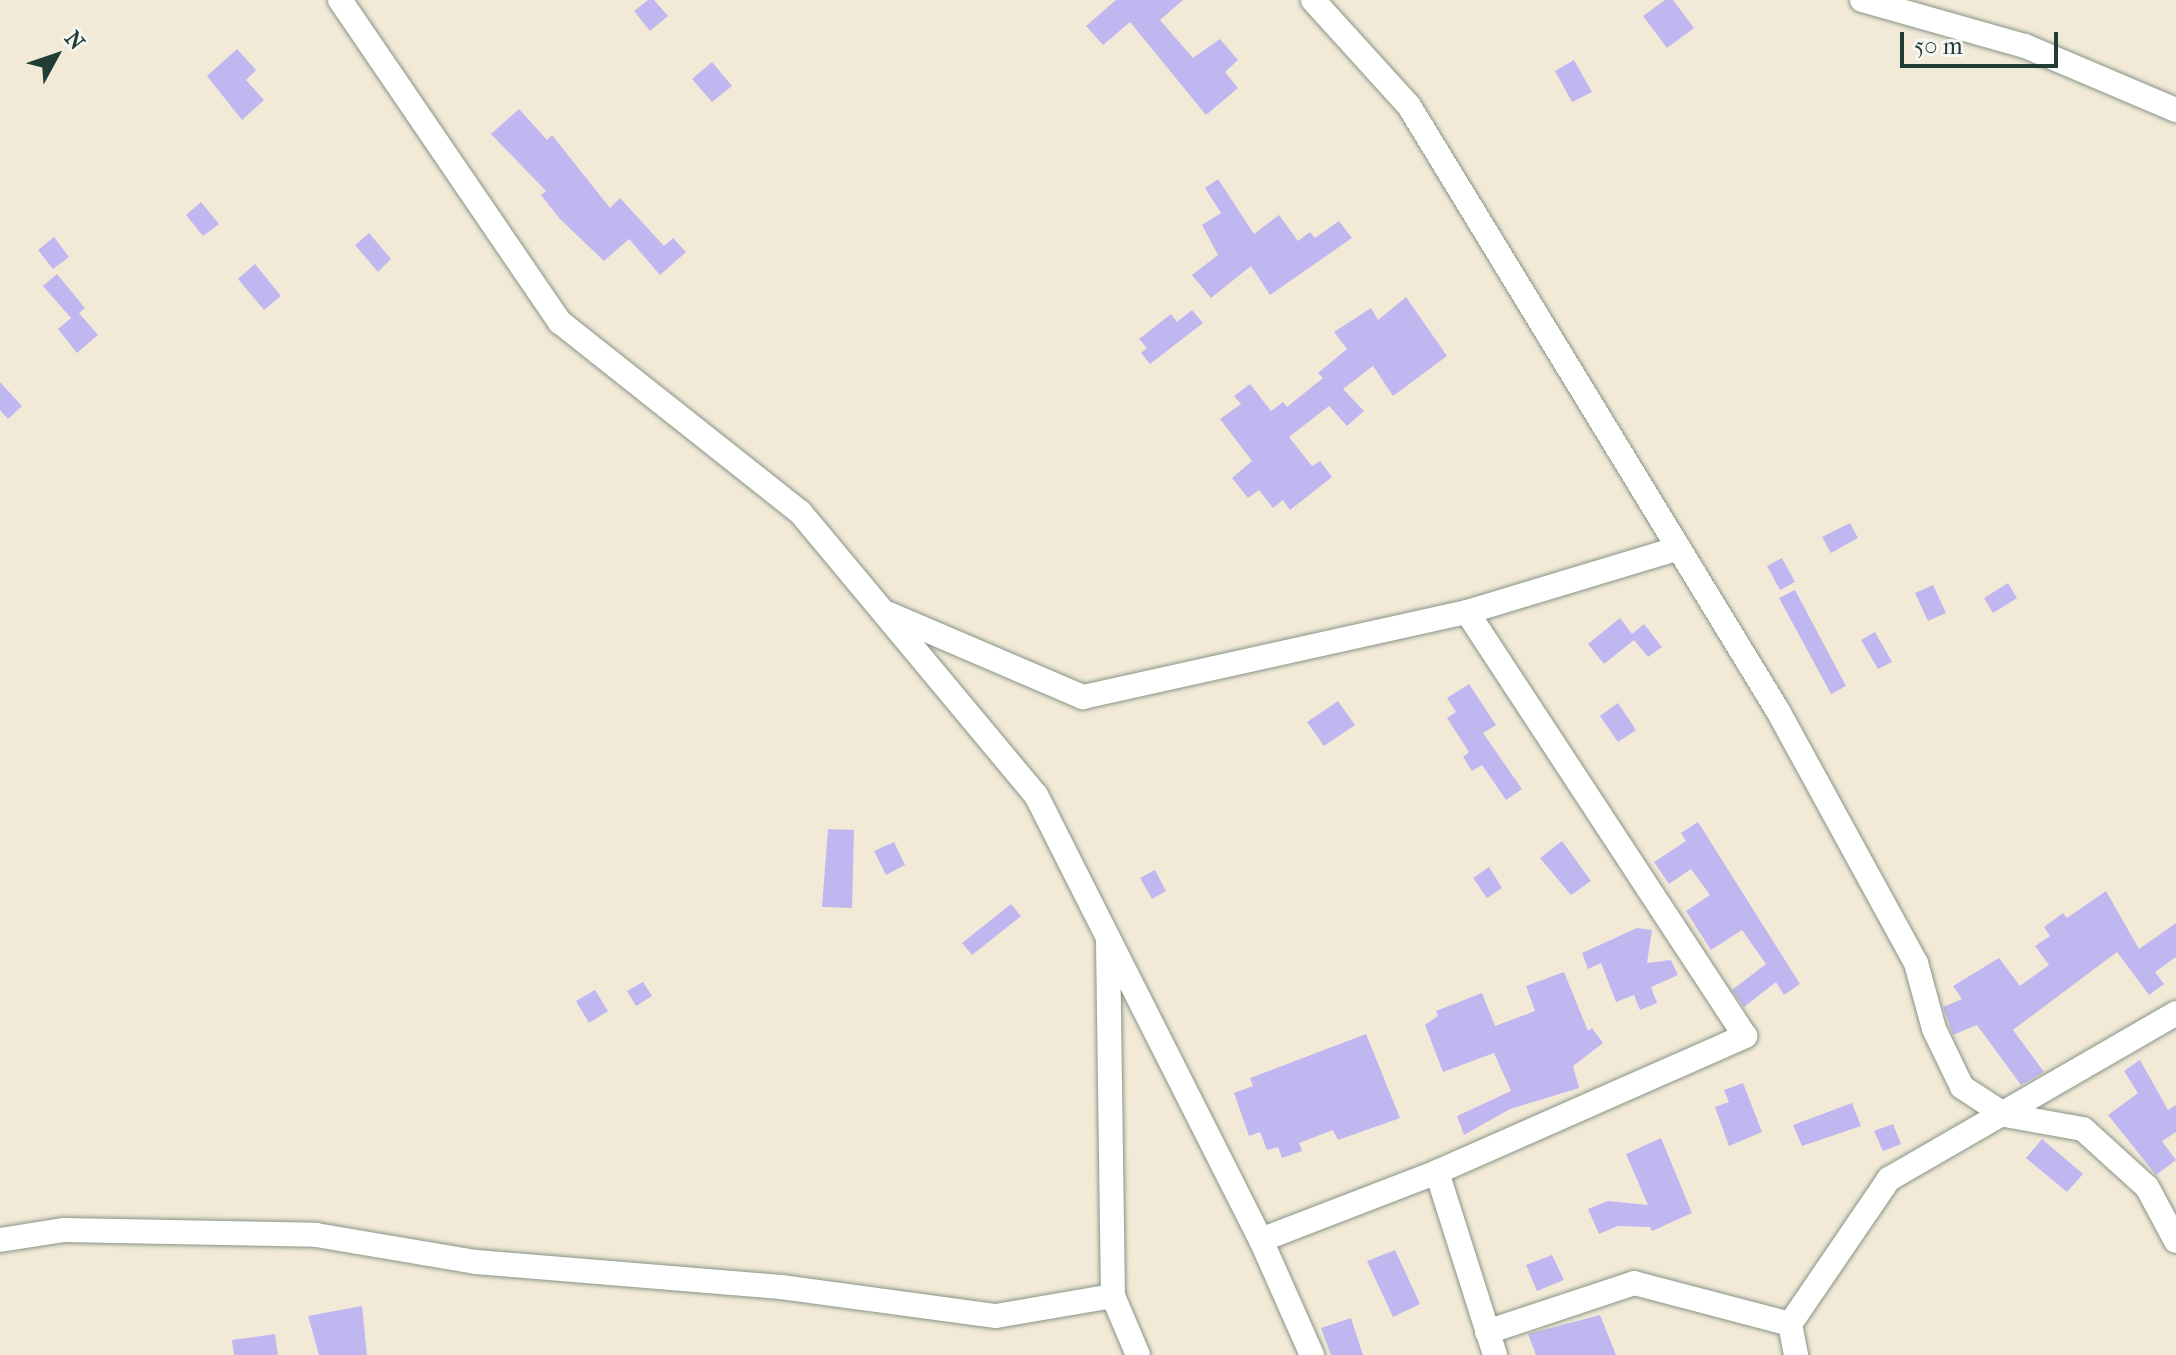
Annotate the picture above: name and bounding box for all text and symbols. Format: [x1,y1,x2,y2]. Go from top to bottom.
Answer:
north arrow [16,16,96,96]
scale bar [1904,16,2062,66]
text: N [59,26,90,55]
text: 50 m [1914,32,1963,60]

